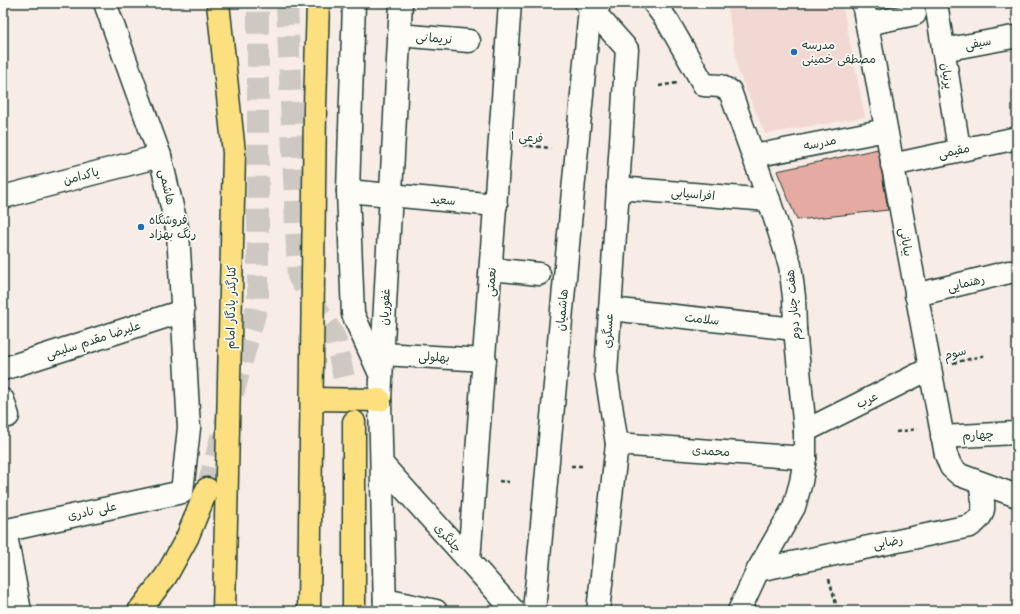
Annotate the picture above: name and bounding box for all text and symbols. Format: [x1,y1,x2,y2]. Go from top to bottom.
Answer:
street label: نریمانی [415,27,453,48]
street label: سیفی [963,32,993,53]
place label: مدرسه مصطفی خمینی [802,36,876,67]
marker: مدرسه مصطفی خمینی [789,47,799,57]
street label: پرنیان [937,61,958,90]
street label: فرعی ۱ [510,127,544,146]
street label: مدرسه [802,131,838,153]
street label: مقیمی [937,139,971,162]
street label: پاکدامن [61,163,101,188]
street label: هاشمی [155,167,180,207]
street label: افراسیابی [670,183,716,204]
street label: سعید [430,190,456,208]
place label: فروشگاه رنگ بهزاد [149,211,196,242]
marker: فروشگاه رنگ بهزاد [136,222,146,232]
street label: بیابانی [896,226,917,258]
street label: کنارگذر یادگار امام [221,265,241,349]
street label: نعمتی [481,267,500,297]
street label: هفت چنار دوم [781,269,805,341]
street label: رهنمایی [945,270,986,295]
street label: غفوریان [375,288,393,326]
street label: هاشمیان [551,288,571,332]
street label: سلامت [684,308,720,328]
street label: عسگری [598,313,616,349]
street label: علیرضا مقدم سلیمی [43,316,143,364]
street label: سوم [942,342,968,364]
street label: بهلولی [418,347,450,366]
street label: عرب [853,387,880,412]
street label: چهارم [962,425,994,445]
street label: محمدی [692,441,731,459]
street label: علی نادری [66,497,118,524]
street label: چلنگری [431,519,466,555]
street label: رضایی [872,530,904,553]

